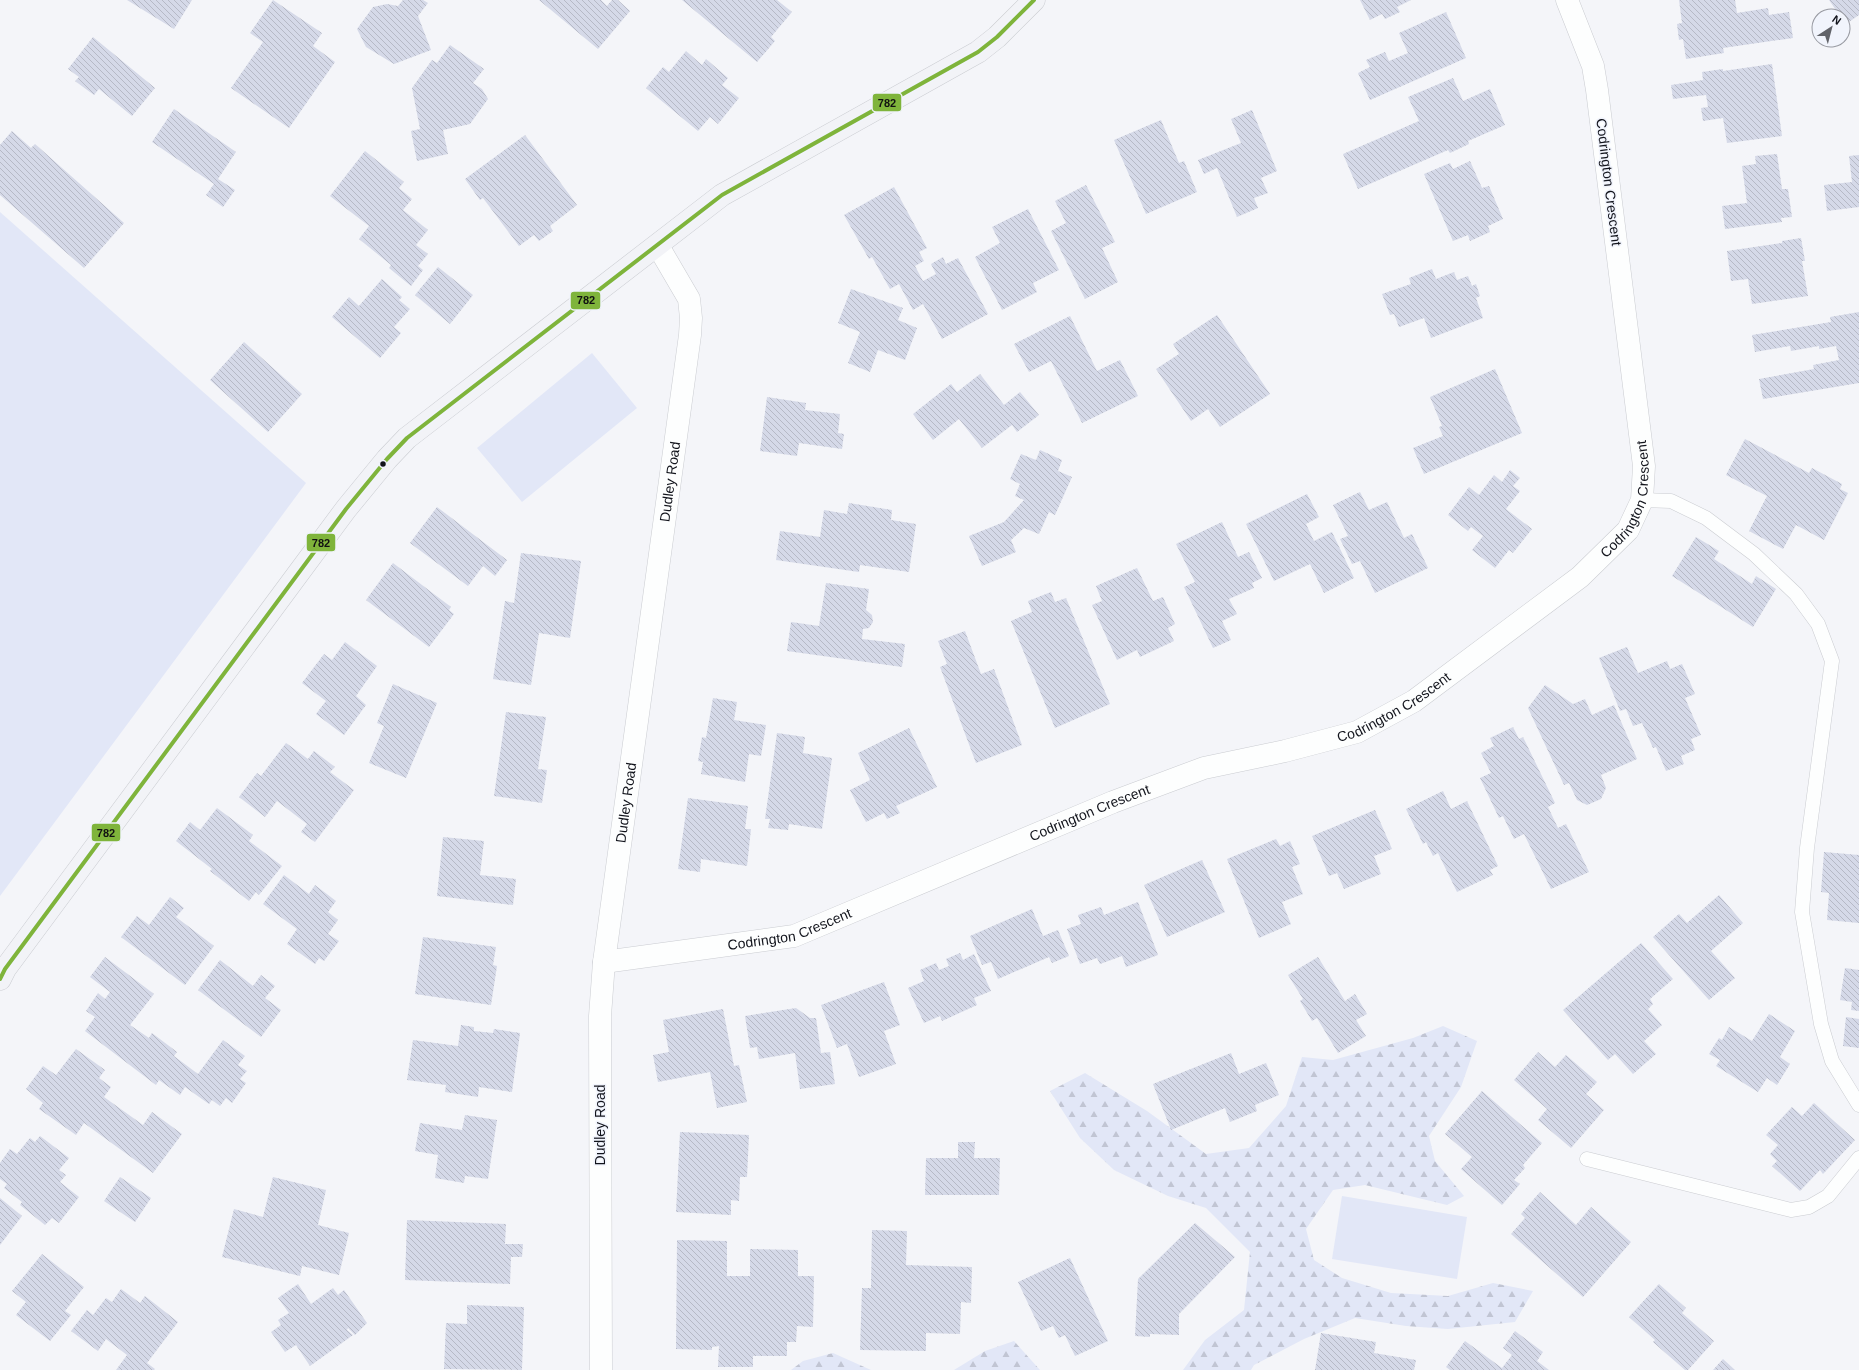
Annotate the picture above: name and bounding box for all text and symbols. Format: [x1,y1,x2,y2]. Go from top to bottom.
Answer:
north arrow [1811,8,1851,48]
text: N [1830,13,1844,27]
line badge: 782 [872,93,902,112]
text: 782 [878,97,896,109]
street label: Codrington Crescent [1593,117,1625,247]
line badge: 782 [570,291,601,310]
text: 782 [577,294,595,306]
street label: Codrington Crescent [1597,439,1652,561]
street label: Dudley Road [656,440,683,523]
unlabelled marker [378,459,388,469]
line badge: 782 [306,533,336,552]
text: 782 [312,537,330,549]
street label: Codrington Crescent [1335,669,1454,745]
street label: Dudley Road [612,761,639,844]
street label: Codrington Crescent [1027,781,1152,844]
line badge: 782 [91,823,121,842]
text: 782 [97,827,115,839]
street label: Codrington Crescent [726,905,854,953]
street label: Dudley Road [592,1085,608,1165]

